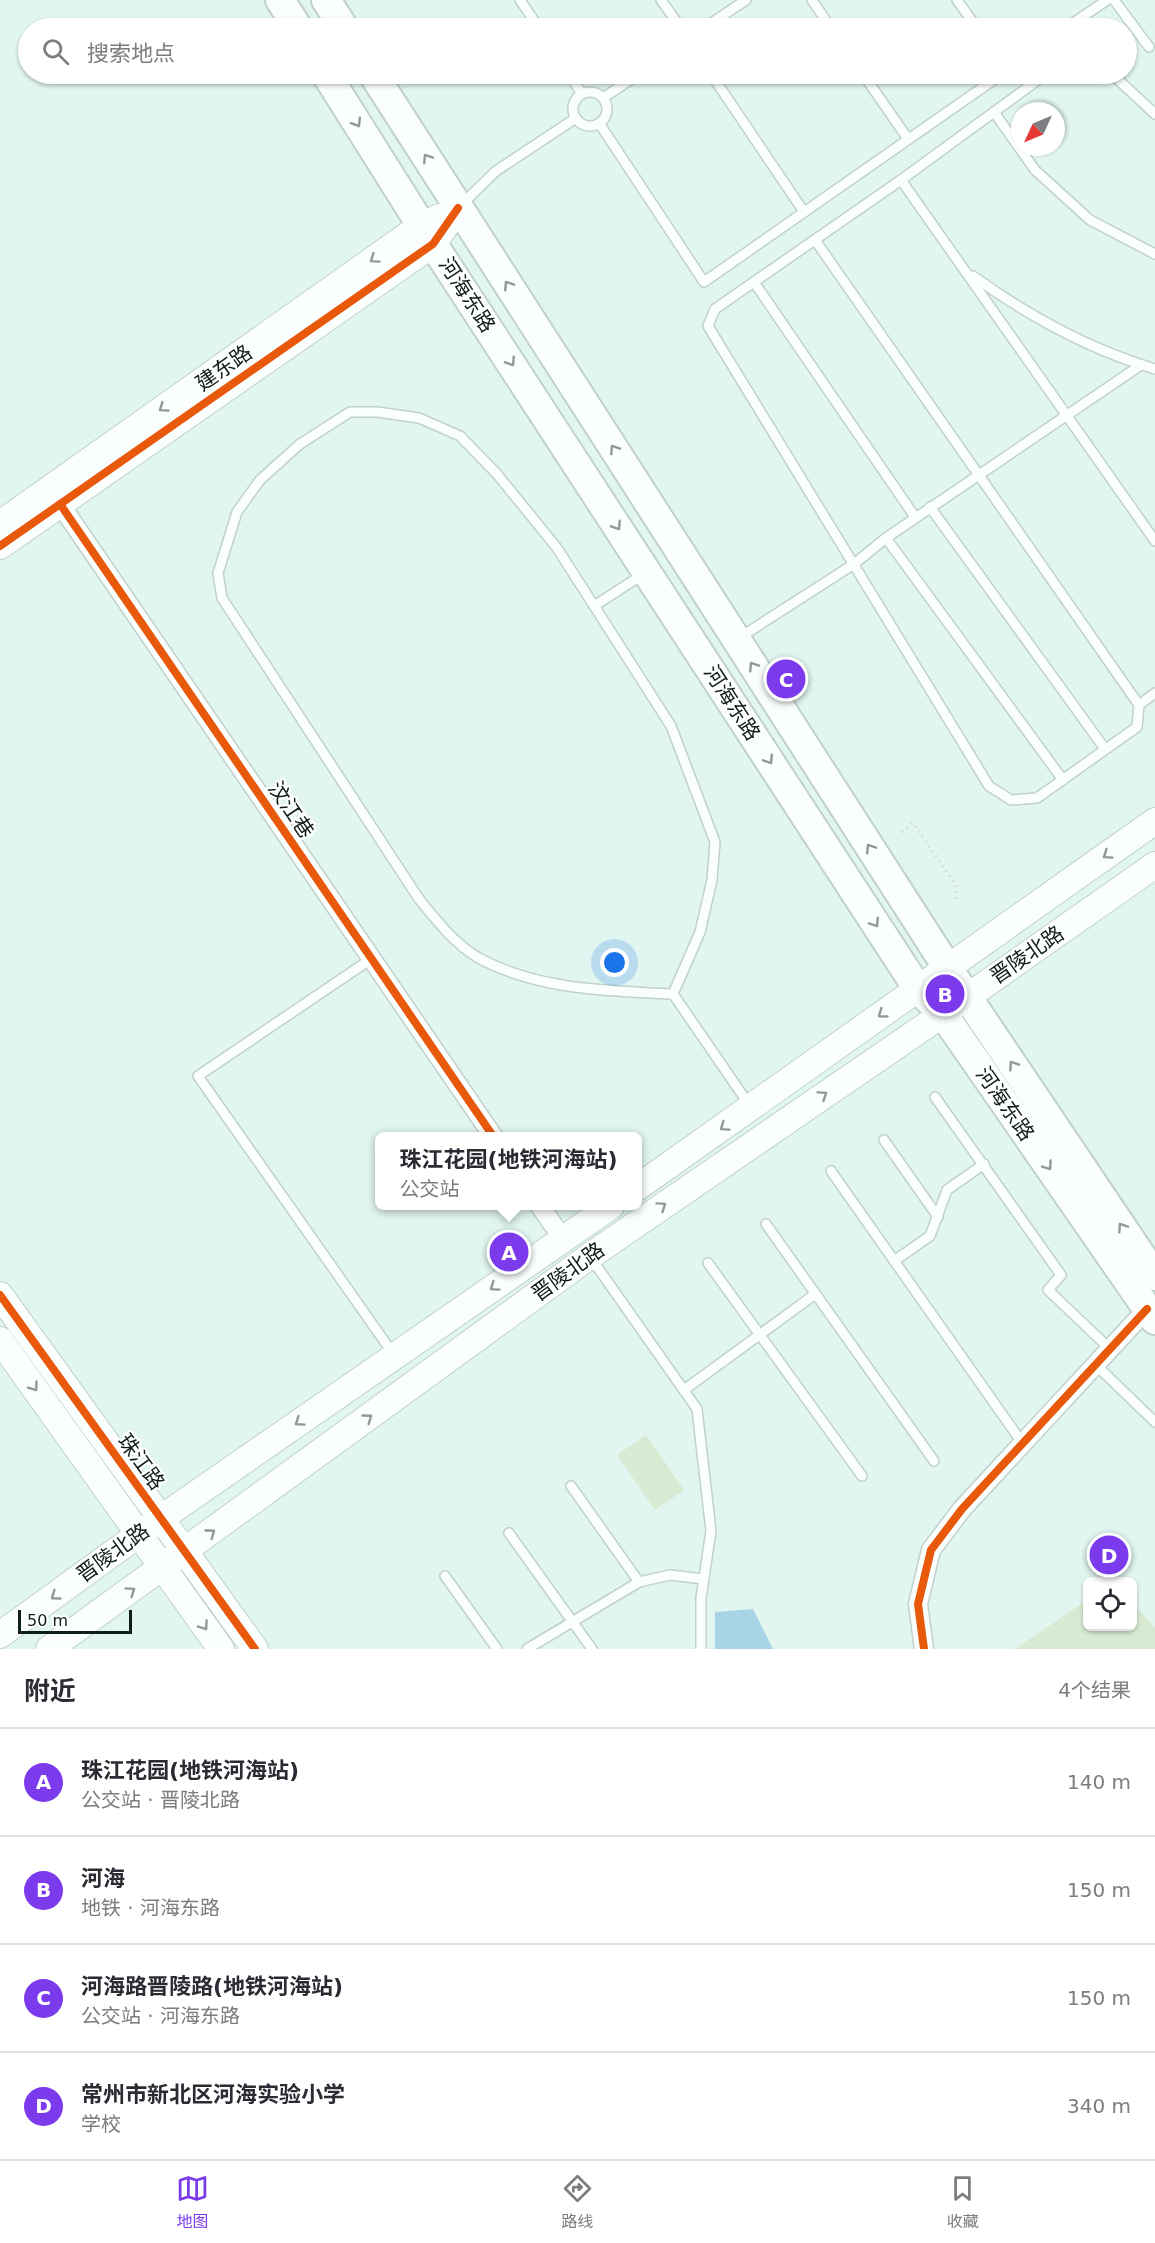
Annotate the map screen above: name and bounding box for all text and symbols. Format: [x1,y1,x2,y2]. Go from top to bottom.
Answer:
search box [18,18,1137,84]
icon: search [39,35,72,68]
text: 搜索地点 [87,41,175,66]
north arrow [1011,102,1065,156]
one-way arrow [350,117,362,127]
one-way arrow [423,154,434,165]
one-way arrow [369,252,380,263]
street label: 河海东路 [434,253,500,337]
one-way arrow [504,281,515,292]
street label: 建东路 [191,340,257,396]
one-way arrow [503,356,514,367]
one-way arrow [159,401,170,412]
one-way arrow [609,445,621,455]
one-way arrow [610,519,621,530]
pin: C [766,656,806,702]
street label: 河海东路 [699,661,765,745]
one-way arrow [749,662,760,673]
one-way arrow [762,753,773,764]
street label: 汶江巷 [263,777,319,843]
one-way arrow [866,843,877,854]
one-way arrow [1103,848,1114,859]
one-way arrow [868,917,880,927]
street label: 晋陵北路 [986,921,1068,989]
your location [600,948,629,977]
pin: B [926,972,964,1016]
one-way arrow [878,1007,889,1018]
one-way arrow [1009,1061,1021,1071]
street label: 河海东路 [971,1063,1039,1145]
one-way arrow [816,1091,827,1102]
one-way arrow [719,1120,730,1131]
popup [375,1132,642,1210]
text: 珠江花园(地铁河海站) [399,1147,618,1172]
one-way arrow [1041,1159,1052,1170]
text: 公交站 [399,1177,459,1201]
one-way arrow [656,1202,667,1213]
one-way arrow [1118,1223,1129,1234]
pin: A [490,1230,528,1274]
street label: 晋陵北路 [527,1238,609,1306]
one-way arrow [490,1280,501,1291]
one-way arrow [27,1381,38,1392]
one-way arrow [362,1414,373,1425]
one-way arrow [295,1415,306,1426]
street label: 珠江路 [113,1429,169,1495]
street label: 晋陵北路 [72,1519,154,1587]
one-way arrow [204,1530,215,1541]
pin: D [1090,1532,1128,1578]
map controls [1083,1577,1137,1631]
button: locate [1083,1577,1137,1631]
one-way arrow [124,1587,135,1598]
one-way arrow [50,1588,61,1599]
scale bar [18,1607,132,1634]
text: 50 m [27,1611,68,1630]
one-way arrow [197,1619,208,1630]
text: 附近 [24,1676,76,1706]
text: 4个结果 [1058,1678,1131,1702]
text: 珠江花园(地铁河海站) [81,1758,299,1783]
text: A [36,1770,51,1794]
text: 140 m [1067,1770,1131,1794]
text: 公交站 · 晋陵北路 [81,1788,240,1812]
text: 河海 [81,1866,125,1891]
text: B [36,1878,51,1902]
text: 150 m [1067,1878,1131,1902]
text: 地铁 · 河海东路 [81,1896,220,1920]
text: 河海路晋陵路(地铁河海站) [81,1974,343,1999]
text: C [36,1986,51,2010]
text: 150 m [1067,1986,1131,2010]
text: 公交站 · 河海东路 [81,2004,240,2028]
text: 常州市新北区河海实验小学 [81,2082,345,2107]
text: D [35,2094,52,2118]
text: 340 m [1067,2094,1131,2118]
text: 学校 [81,2112,121,2136]
tab: 地图 [176,2172,209,2232]
tab: 路线 [561,2172,594,2232]
tab: 收藏 [946,2172,979,2232]

